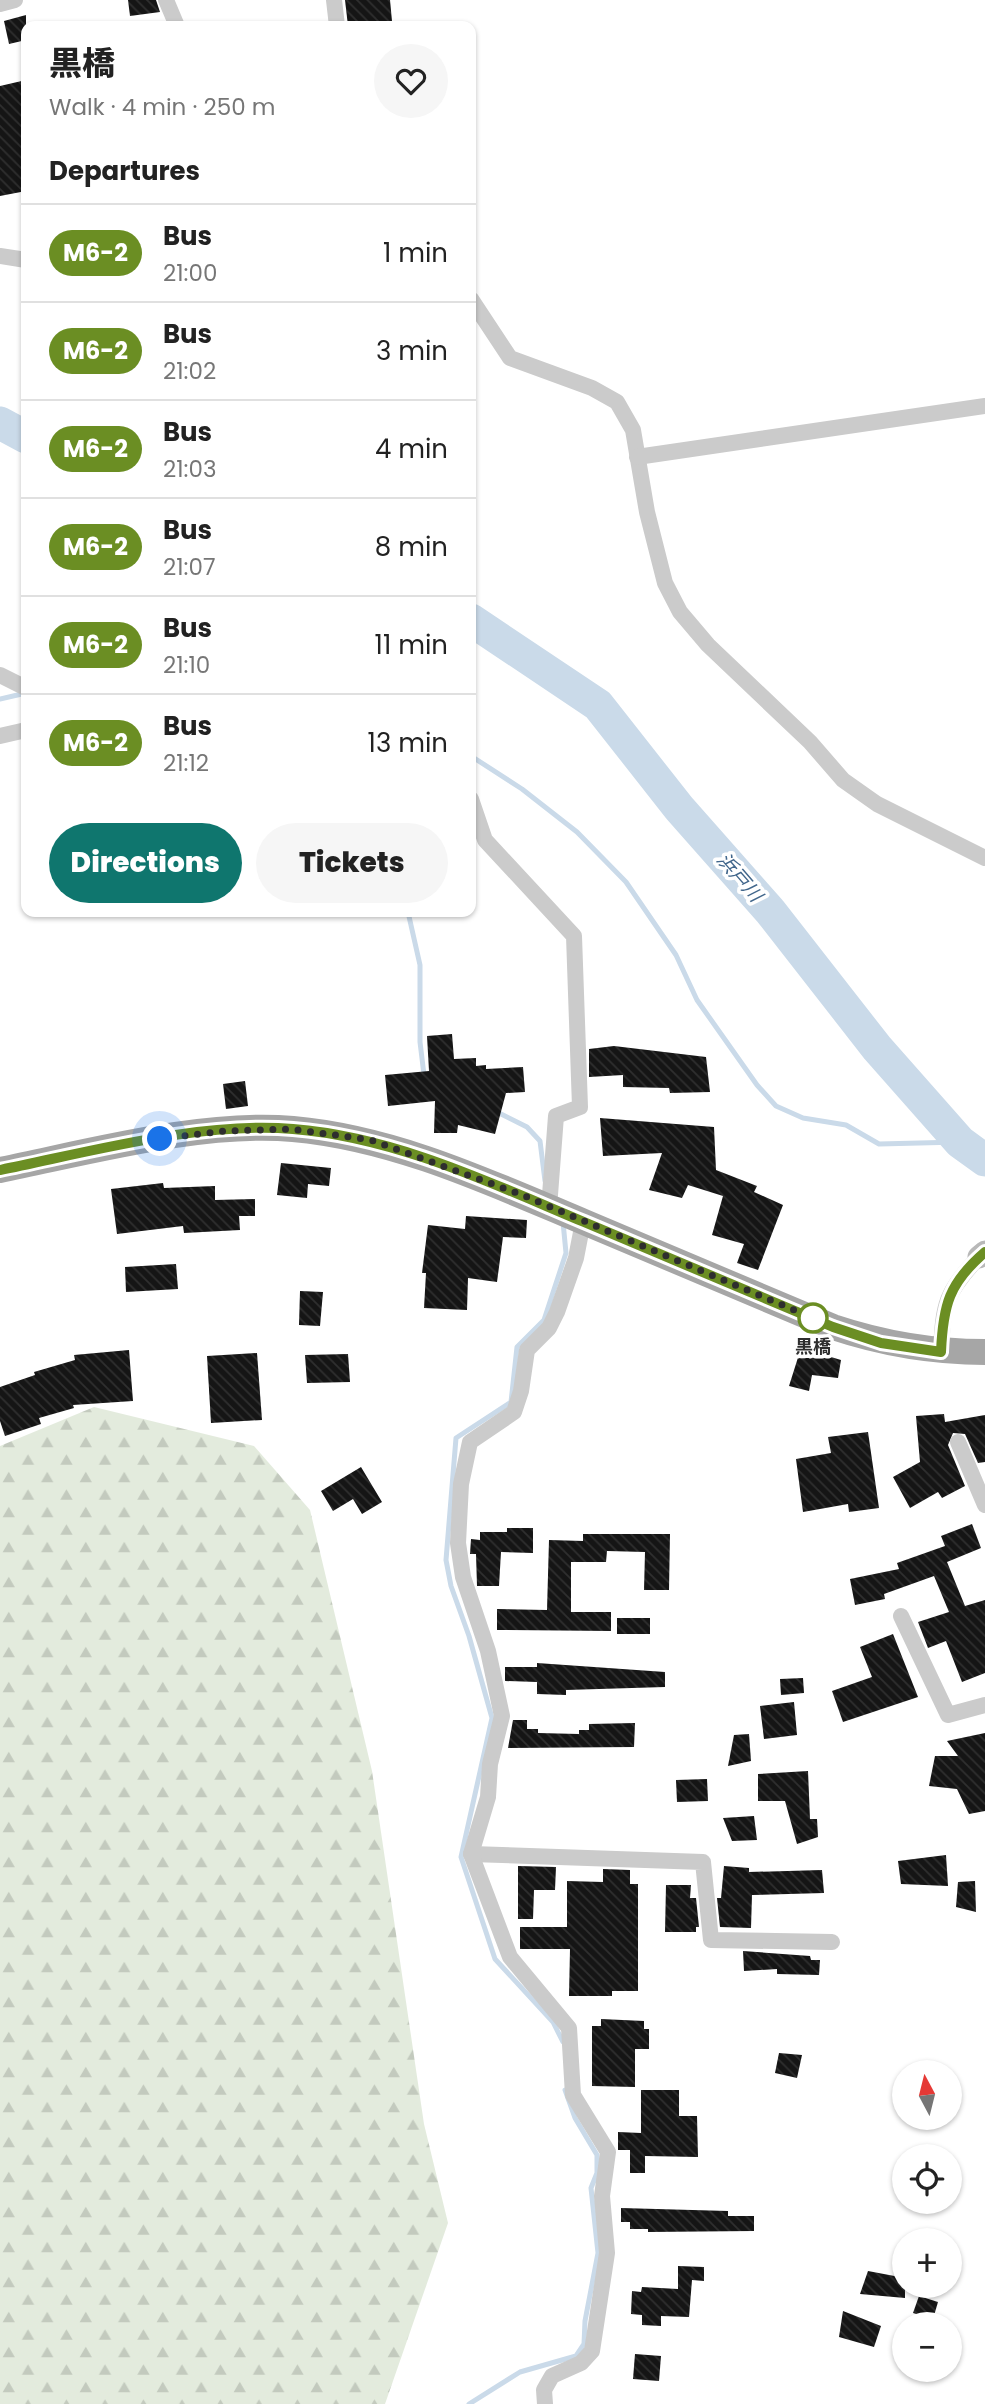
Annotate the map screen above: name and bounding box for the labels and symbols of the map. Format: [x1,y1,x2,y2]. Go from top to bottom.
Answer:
water label: 浜戸川 [711,847,770,909]
your location [142,1121,177,1156]
marker: 黒橋 [798,1303,828,1333]
place label: 黒橋 [795,1334,831,1359]
north arrow [892,2060,962,2130]

